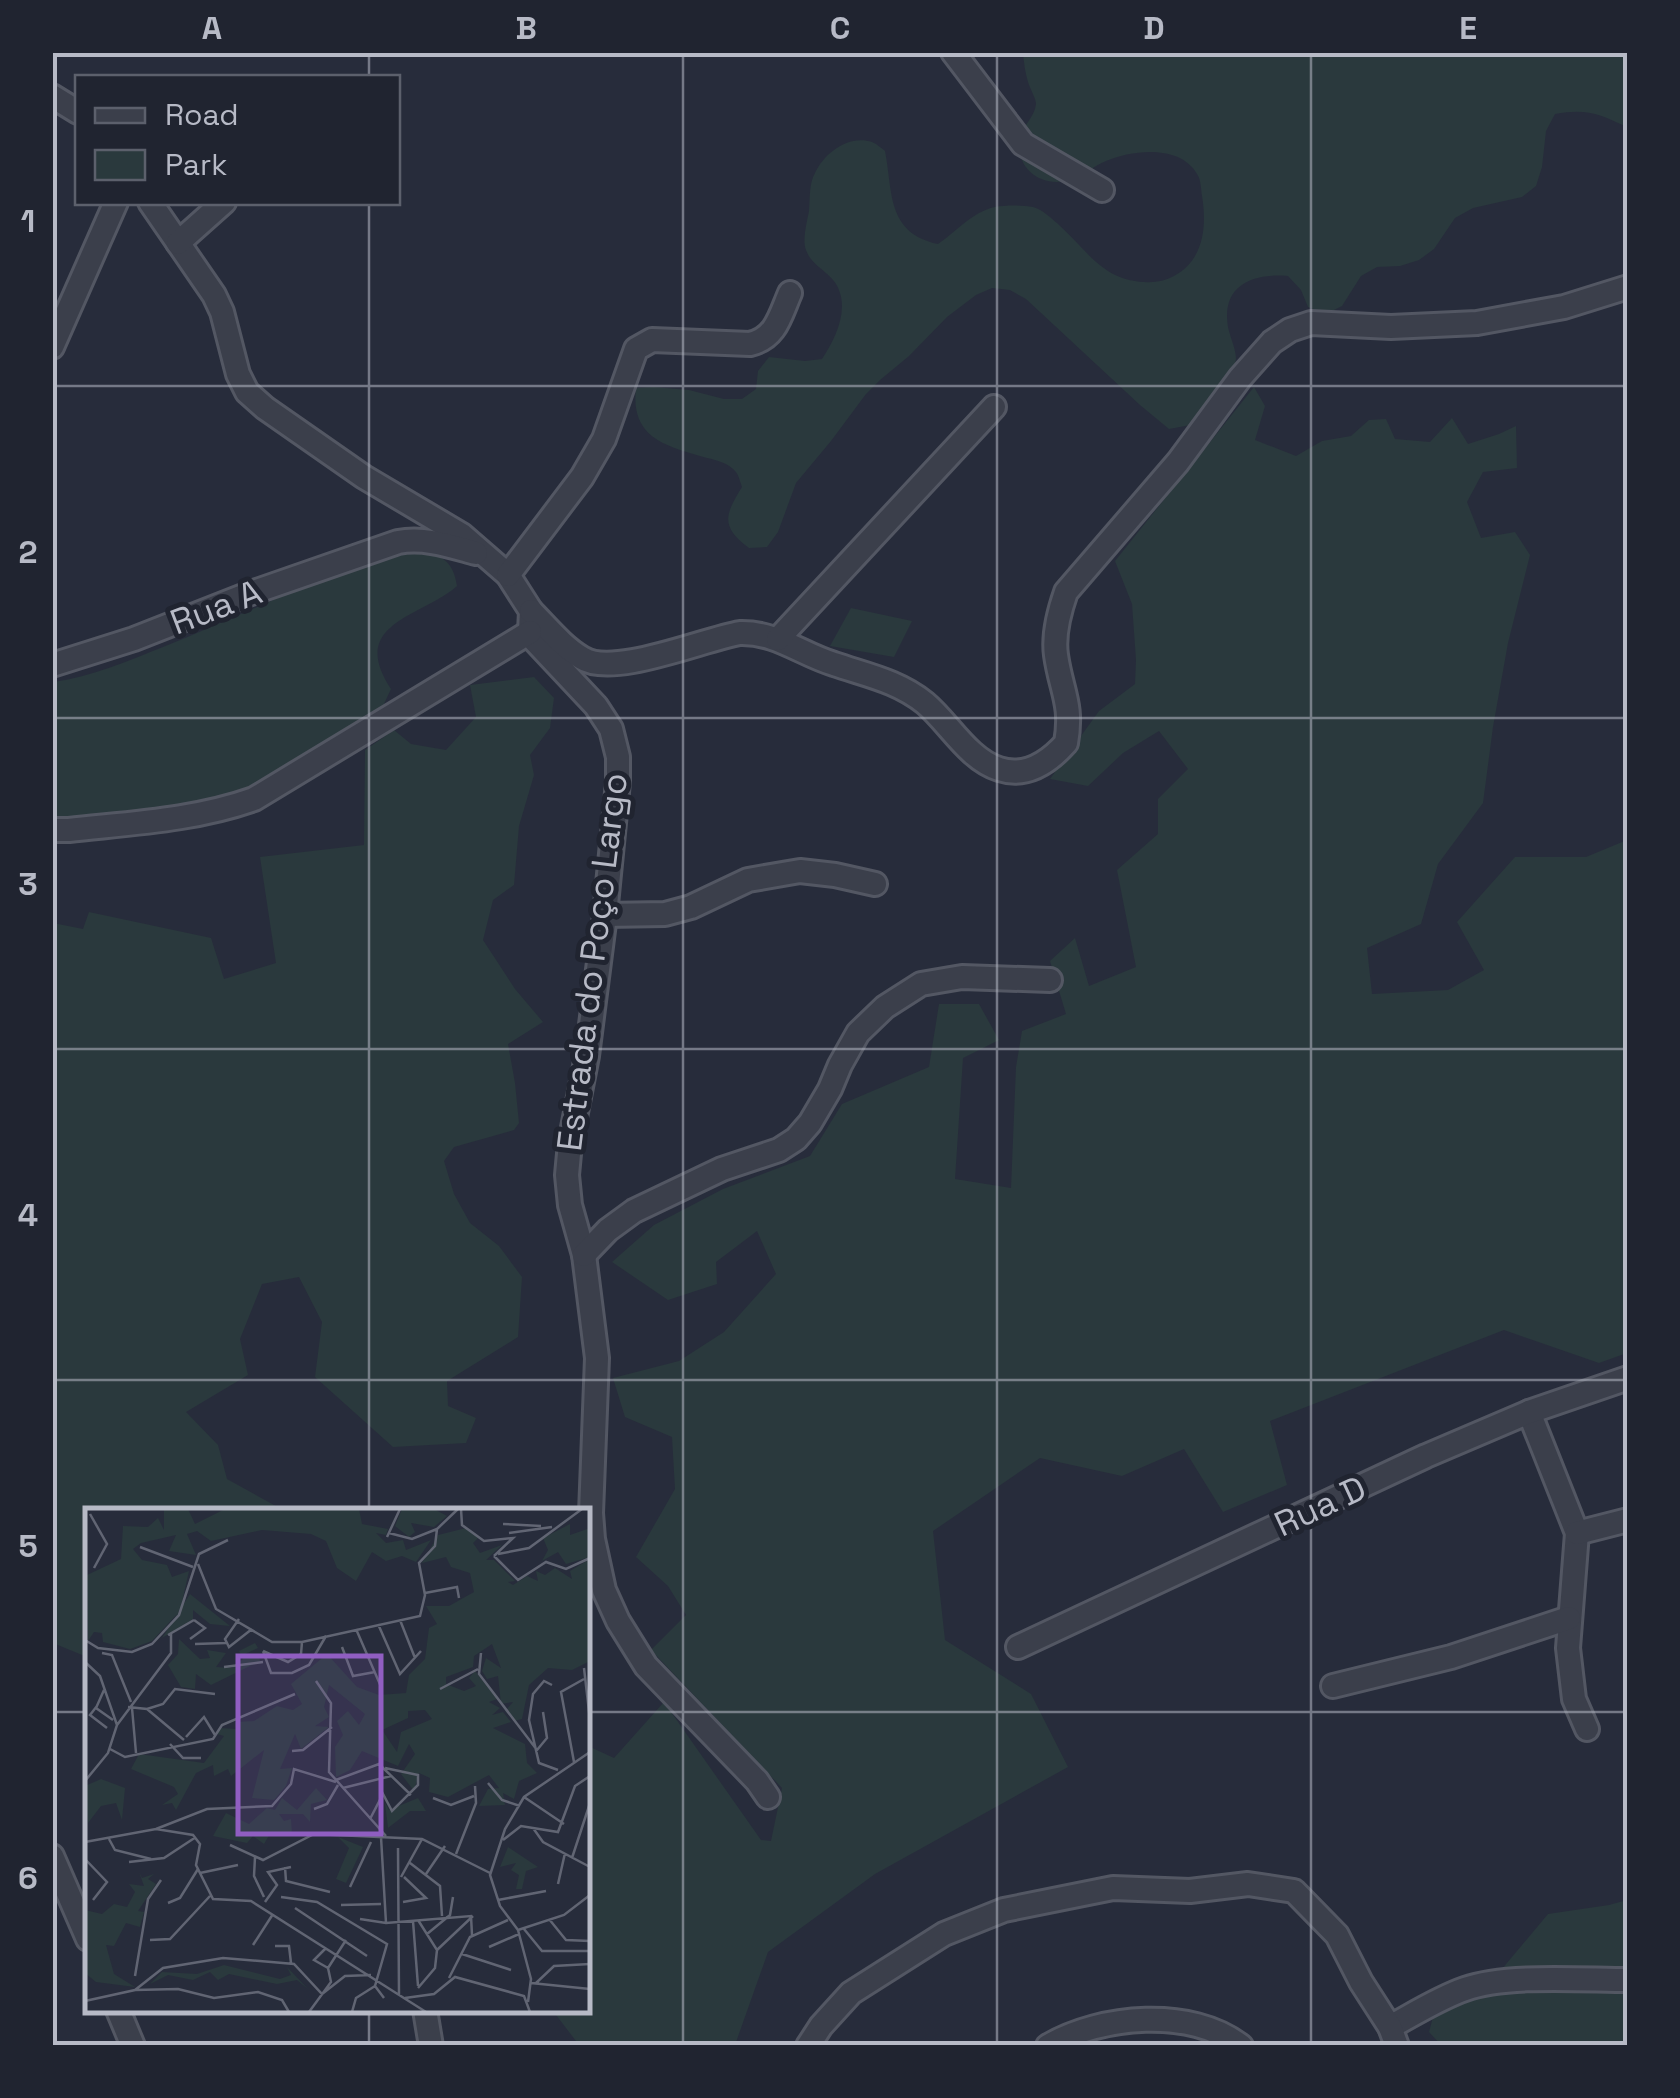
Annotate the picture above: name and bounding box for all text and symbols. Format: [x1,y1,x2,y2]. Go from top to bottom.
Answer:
text: A [202,8,222,48]
text: B [515,8,537,48]
text: C [830,8,850,48]
text: D [1143,8,1165,48]
text: E [1459,8,1477,48]
legend [75,75,400,205]
text: Road [165,95,239,134]
text: Park [165,145,227,184]
text: 1 [21,201,35,241]
text: 2 [18,532,38,572]
street label: Rua A [164,570,268,644]
street label: Estrada do Poço Largo [547,770,637,1154]
text: 3 [18,864,38,904]
text: 4 [18,1195,38,1235]
street label: Rua D [1267,1466,1373,1546]
inset map [85,1508,590,2013]
text: 5 [18,1526,38,1566]
text: 6 [18,1858,38,1898]

